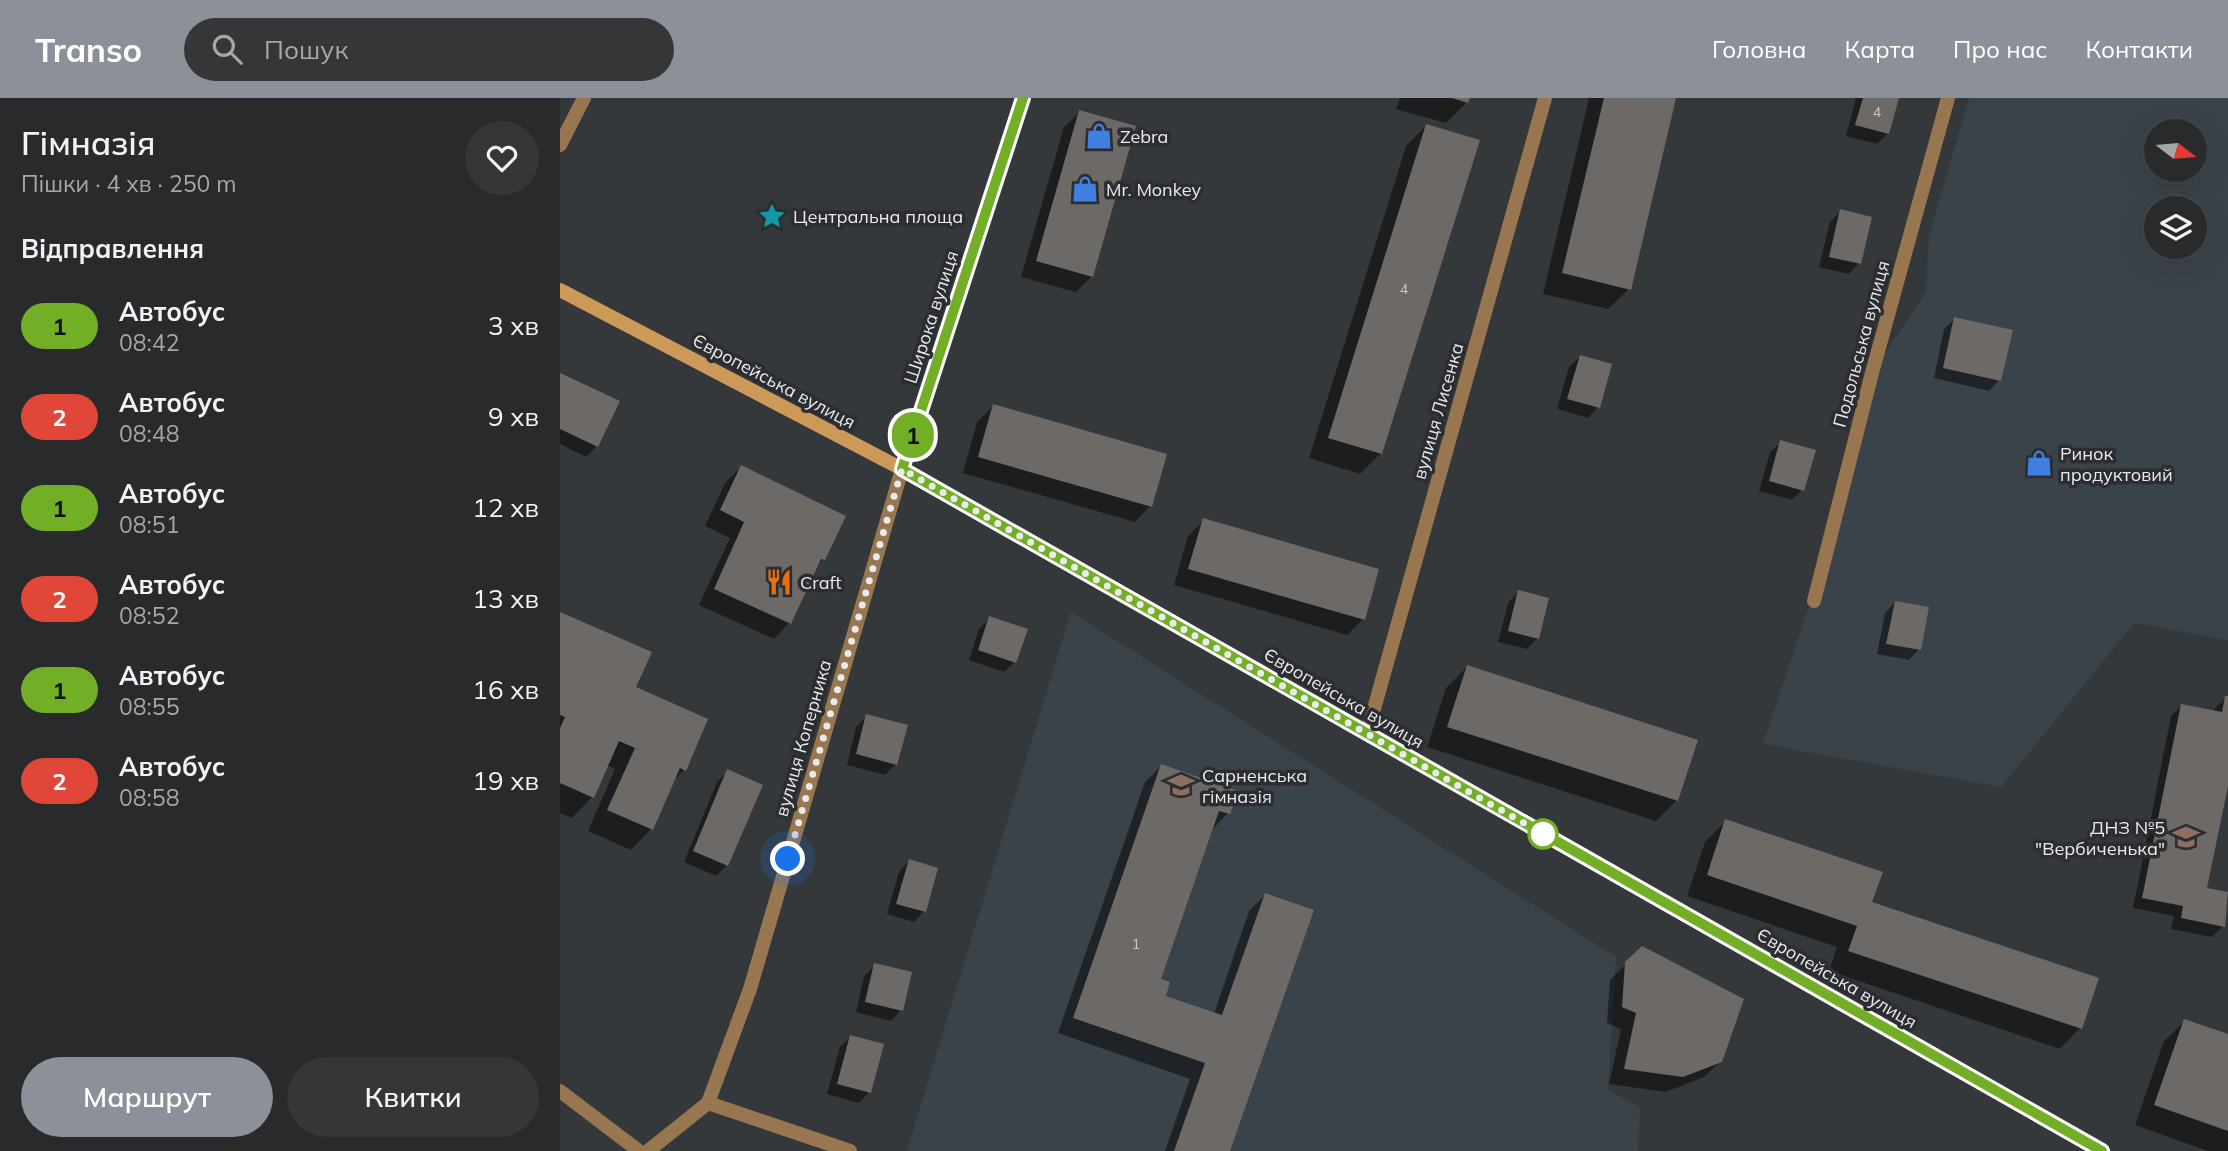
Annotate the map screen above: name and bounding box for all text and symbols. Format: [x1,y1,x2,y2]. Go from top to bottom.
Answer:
search box [184,18,674,81]
text: Transo [35,29,142,70]
icon: search [208,30,246,68]
text: Пошук [264,33,348,66]
text: Головна [1712,34,1806,64]
text: Карта [1844,34,1915,64]
text: Про нас [1953,34,2047,64]
text: Контакти [2085,34,2193,64]
house number: 4 [1873,103,1882,121]
north arrow [2144,119,2207,182]
map controls [2144,119,2207,259]
button: heart [465,121,539,195]
shop icon: Zebra [1084,121,1114,151]
text: Гімназія [21,122,155,163]
place label: Zebra [1120,125,1168,148]
text: Пішки · 4 хв · 250 m [21,169,237,198]
shop icon: Mr. Monkey [1070,174,1100,204]
place label: Mr. Monkey [1106,178,1201,201]
button: layers [2144,196,2207,259]
place icon: Центральна площа [757,201,787,231]
place label: Центральна площа [793,205,963,228]
text: Відправлення [21,232,204,265]
street label: Широка вулиця [899,248,963,386]
street label: Подольська вулиця [1828,258,1894,430]
house number: 4 [1400,280,1409,298]
text: Автобус [119,295,225,328]
text: 3 хв [488,309,539,342]
text: 1 [52,311,67,341]
text: 08:42 [119,328,179,357]
street label: Європейська вулиця [689,328,859,434]
street label: вулиця Лисенка [1408,340,1468,482]
text: Автобус [119,386,225,419]
text: 9 хв [488,400,539,433]
text: 2 [52,402,67,432]
line badge: 1 [890,412,936,458]
text: 08:48 [119,419,179,448]
text: 1 [906,420,920,450]
place label: Ринок продуктовий [2060,442,2173,486]
shop icon: Ринок продуктовий [2024,448,2054,478]
text: Автобус [119,477,225,510]
text: 12 хв [472,491,539,524]
text: 1 [52,493,67,523]
text: 08:51 [119,510,179,539]
restaurant icon: Craft [764,567,794,597]
text: Автобус [119,568,225,601]
place label: Craft [800,571,842,594]
text: 13 хв [472,582,539,615]
text: 2 [52,584,67,614]
text: 08:52 [119,601,179,630]
street label: Європейська вулиця [1260,643,1428,753]
street label: вулиця Коперника [770,657,836,819]
text: Автобус [119,659,225,692]
text: 16 хв [472,673,539,706]
text: 1 [52,675,67,705]
text: 08:55 [119,692,179,721]
text: Автобус [119,750,225,783]
text: 19 хв [472,764,539,797]
place label: Сарненська гімназія [1202,764,1307,808]
text: 2 [52,766,67,796]
school or university icon: Сарненська гімназія [1166,770,1196,800]
text: 08:58 [119,783,179,812]
place label: ДНЗ №5 "Вербиченька" [2035,816,2165,860]
unlabelled marker [1528,819,1558,849]
school or university icon: ДНЗ №5 "Вербиченька" [2171,822,2201,852]
your location [770,841,805,876]
street label: Європейська вулиця [1753,923,1921,1033]
house number: 1 [1132,935,1140,953]
button: Маршрут [21,1057,273,1137]
button: Квитки [287,1057,539,1137]

